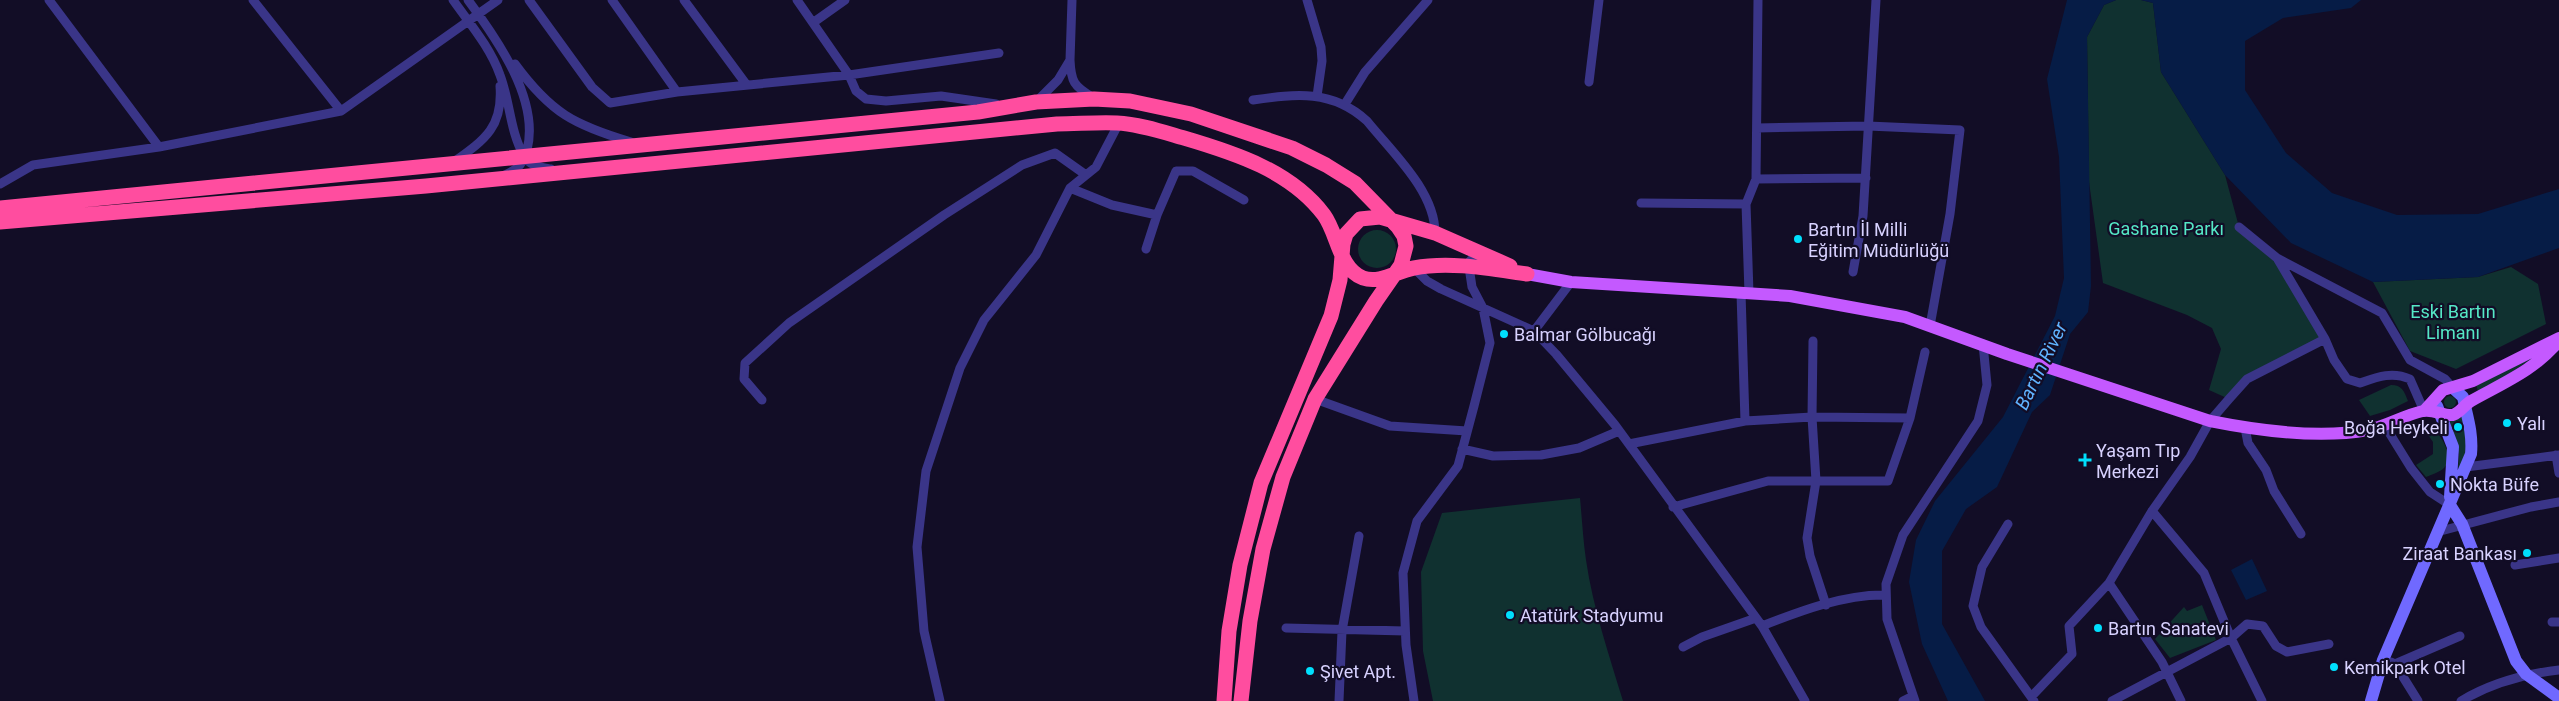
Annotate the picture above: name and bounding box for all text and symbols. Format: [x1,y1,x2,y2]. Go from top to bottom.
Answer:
park label: Gashane Parkı [2108,218,2224,239]
place label: Bartın İl Milli Eğitim Müdürlüğü [1808,219,1949,261]
marker: Bartın İl Milli Eğitim Müdürlüğü [1792,233,1804,245]
park label: Eski Bartın Limanı [2410,301,2496,343]
water label: Bartın River [2010,318,2072,413]
place label: Balmar Gölbucağı [1514,324,1656,345]
marker: Balmar Gölbucağı [1498,328,1510,340]
place label: Yalı [2517,413,2546,434]
place label: Boğa Heykeli [2344,417,2448,438]
marker: Yalı [2501,417,2513,429]
marker: Boğa Heykeli [2452,421,2464,433]
place label: Yaşam Tıp Merkezi [2096,440,2180,482]
marker: Yaşam Tıp Merkezi [2078,453,2092,467]
place label: Nokta Büfe [2450,474,2539,495]
marker: Nokta Büfe [2434,478,2446,490]
place label: Ziraat Bankası [2403,543,2517,564]
marker: Ziraat Bankası [2521,547,2533,559]
place label: Atatürk Stadyumu [1520,605,1663,626]
marker: Atatürk Stadyumu [1504,609,1516,621]
place label: Bartın Sanatevi [2108,618,2229,639]
marker: Bartın Sanatevi [2092,622,2104,634]
place label: Kemikpark Otel [2344,657,2466,678]
place label: Şivet Apt. [1320,661,1396,682]
marker: Kemikpark Otel [2328,661,2340,673]
marker: Şivet Apt. [1304,665,1316,677]

